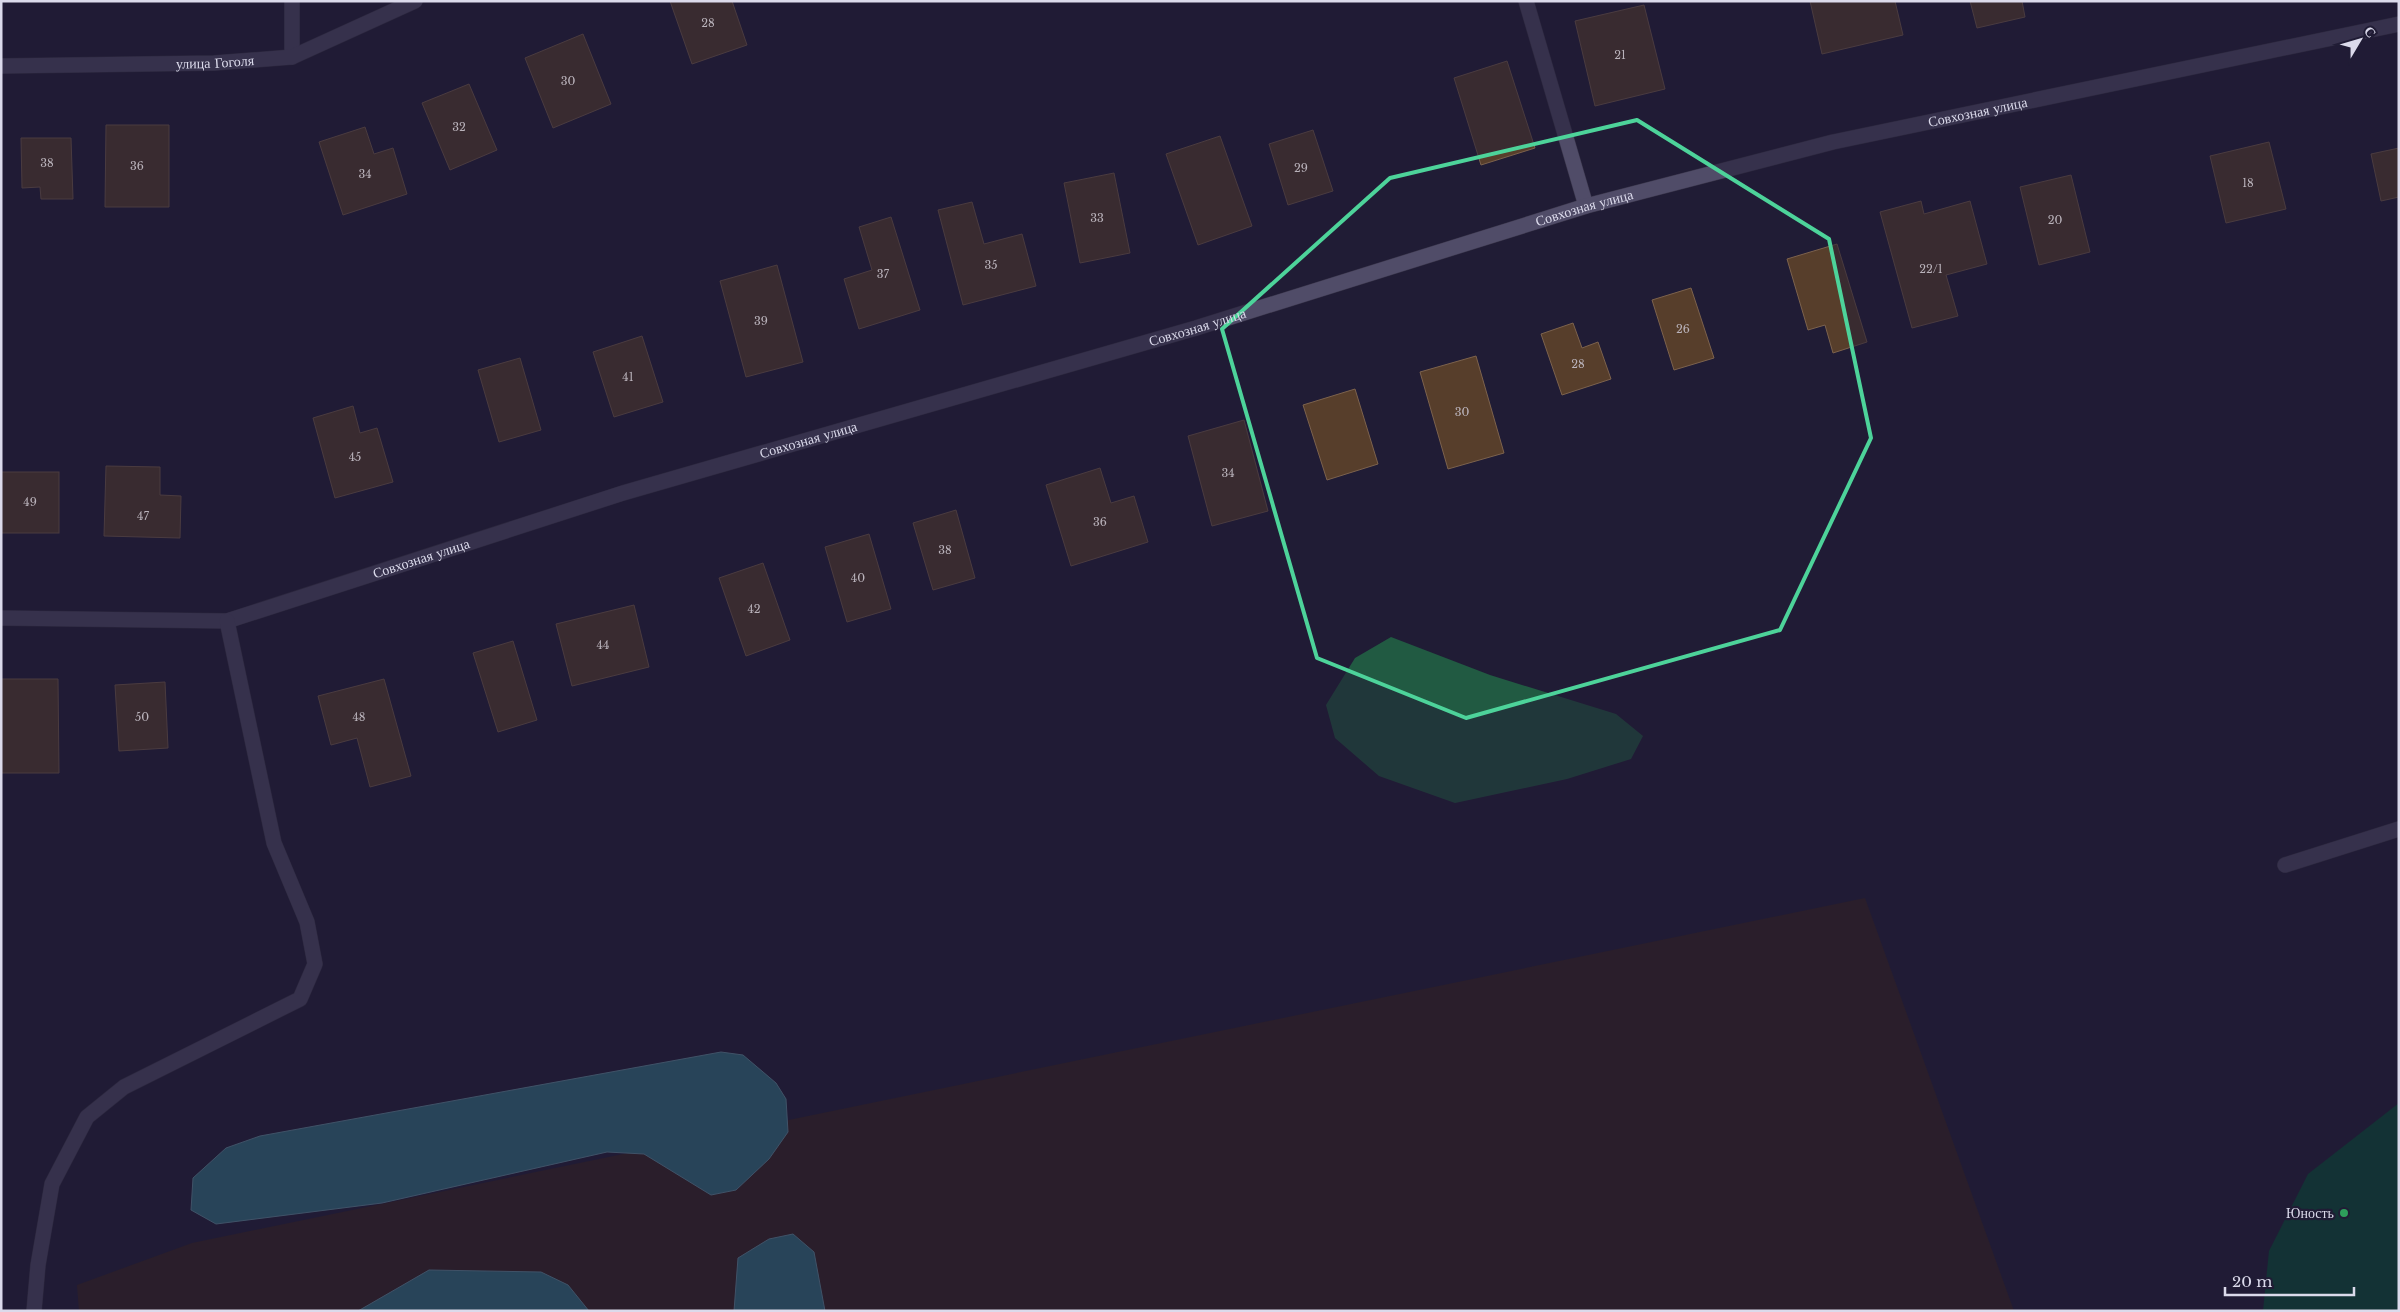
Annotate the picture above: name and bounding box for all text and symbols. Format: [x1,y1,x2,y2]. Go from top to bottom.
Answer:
north arrow [2335,15,2385,65]
house number: 28 [701,16,715,30]
text: С [2360,22,2380,42]
house number: 21 [1614,48,1626,62]
street label: улица Гоголя [176,51,255,73]
house number: 30 [561,74,575,88]
street label: Совхозная улица [1926,93,2030,131]
house number: 32 [452,120,466,134]
house number: 38 [40,156,54,170]
house number: 36 [130,159,144,173]
house number: 29 [1294,161,1308,175]
house number: 34 [358,167,372,181]
house number: 18 [2242,176,2254,190]
street label: Совхозная улица [1533,185,1636,230]
house number: 33 [1090,211,1104,225]
house number: 20 [2048,213,2062,227]
house number: 35 [984,258,998,272]
house number: 22/1 [1919,262,1943,276]
house number: 37 [877,267,890,281]
street label: Совхозная улица [1147,304,1249,350]
house number: 39 [754,314,768,328]
house number: 26 [1676,322,1690,336]
house number: 28 [1571,357,1585,371]
house number: 41 [622,370,634,384]
house number: 30 [1455,405,1469,419]
street label: Совхозная улица [757,417,860,462]
house number: 45 [349,450,361,464]
house number: 34 [1221,466,1235,480]
house number: 49 [23,495,37,509]
house number: 47 [137,509,149,523]
house number: 36 [1093,515,1107,529]
street label: Совхозная улица [370,534,473,582]
house number: 38 [938,543,952,557]
house number: 40 [851,571,865,585]
house number: 42 [747,602,761,616]
house number: 44 [597,638,609,652]
house number: 50 [135,710,149,724]
house number: 48 [352,710,366,724]
place label: Юность [2286,1204,2334,1222]
marker: Юность [2338,1207,2350,1219]
scale bar [2225,1264,2354,1296]
text: 20 m [2232,1272,2272,1291]

